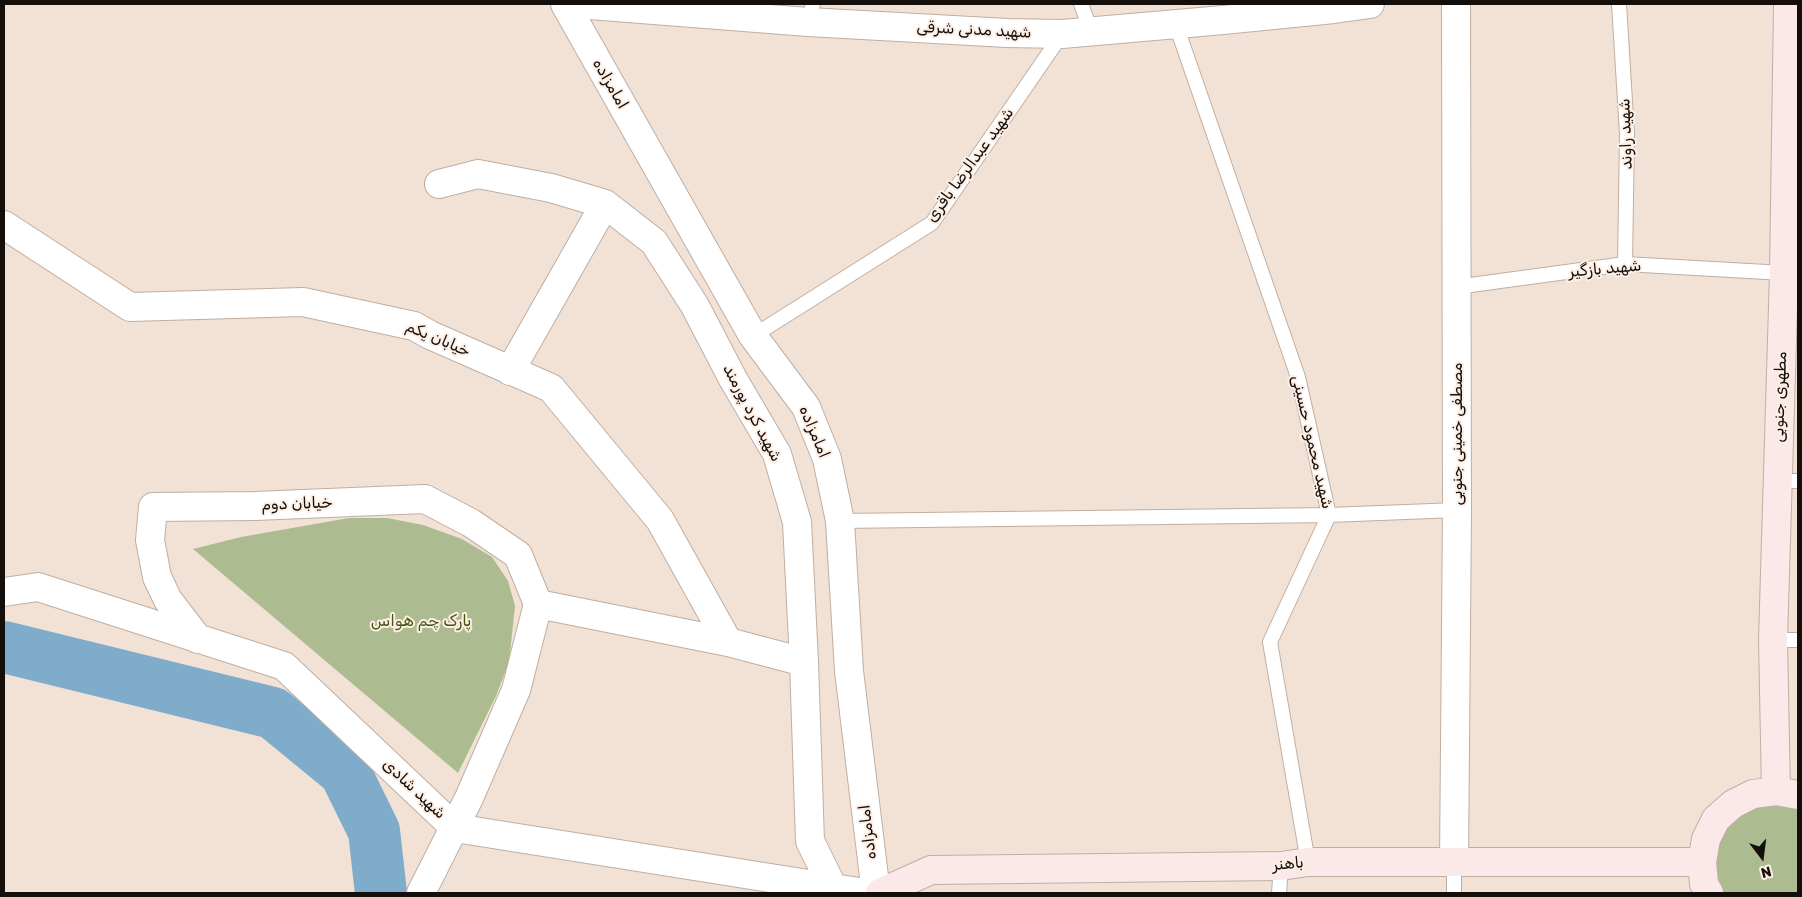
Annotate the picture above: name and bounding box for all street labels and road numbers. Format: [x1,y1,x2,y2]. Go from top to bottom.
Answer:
street label: شهید مدنی شرقی [916,17,1032,43]
street label: امامزاده [588,55,632,113]
street label: شهید راوند [1615,98,1637,170]
street label: شهید عبدالرضا باقری [922,104,1018,226]
street label: شهید بازگیر [1568,256,1642,282]
street label: خیابان یکم [403,317,473,361]
street label: مطهری جنوبی [1769,351,1791,443]
street label: شهید کرد پورمند [718,361,786,465]
street label: مصطفی خمینی جنوبی [1447,363,1467,505]
street label: شهید محمود حسینی [1287,373,1337,511]
street label: امامزاده [794,403,834,461]
street label: خیابان دوم [261,493,333,515]
street label: شهید شادی [378,755,450,823]
street label: امامزاده [855,804,881,860]
street label: باهنر [1272,853,1304,875]

